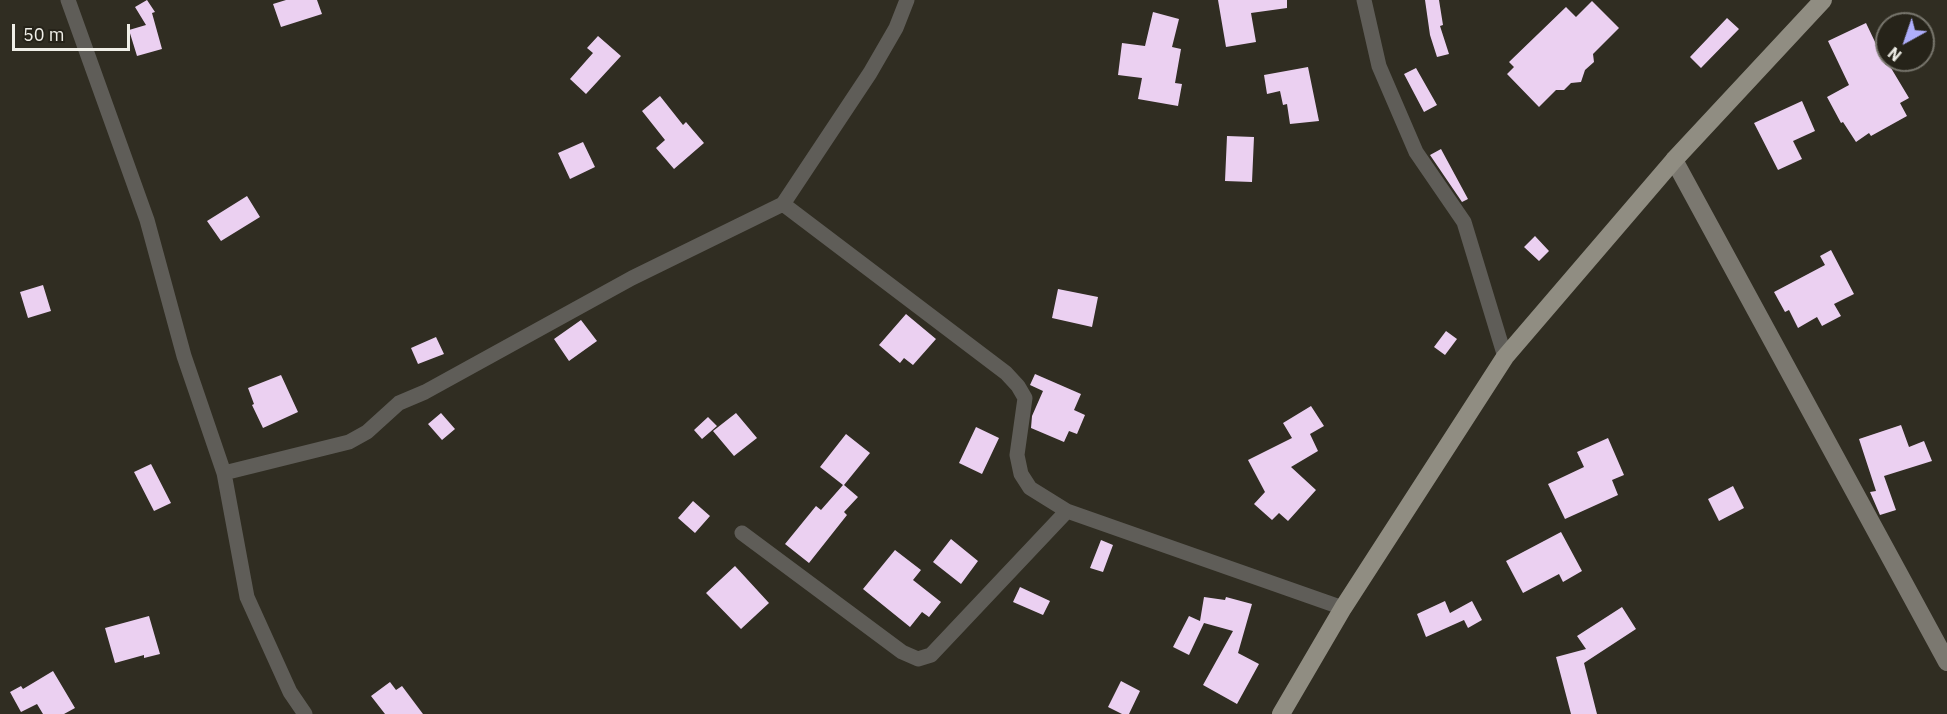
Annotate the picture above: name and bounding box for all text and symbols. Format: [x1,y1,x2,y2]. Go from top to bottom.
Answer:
scale bar [15,12,134,50]
north arrow [1875,12,1935,72]
text: 50 m [23,23,65,46]
text: N [1884,43,1906,66]

